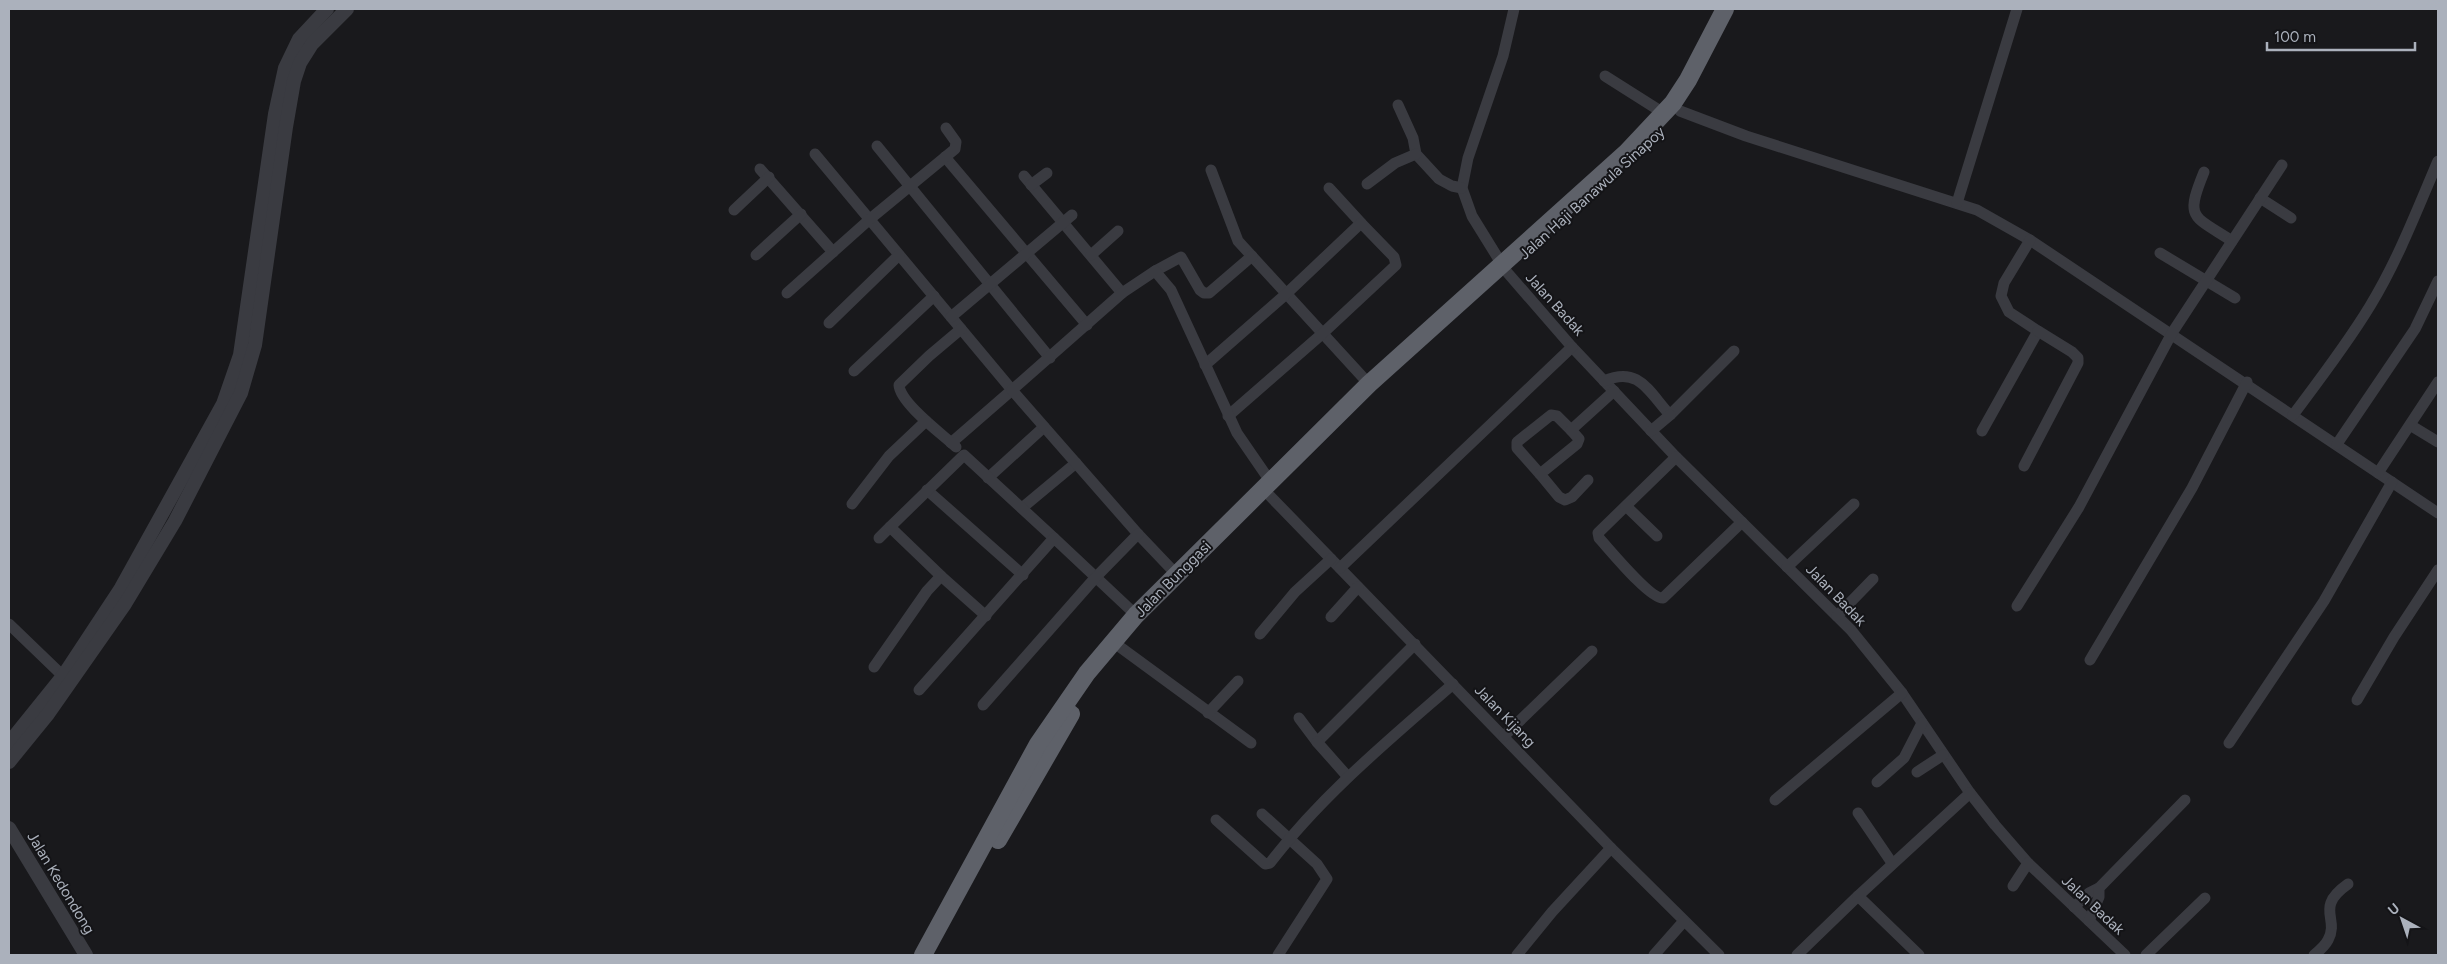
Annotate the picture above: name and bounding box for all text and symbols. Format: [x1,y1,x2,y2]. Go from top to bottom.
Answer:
scale bar [2267,20,2414,52]
text: 100 m [2274,28,2316,46]
street label: Jalan Haji Banawula Sinapoy [1515,123,1669,263]
street label: Jalan Badak [1522,269,1589,340]
street label: Jalan Bunggasi [1131,537,1215,621]
street label: Jalan Badak [1802,560,1870,630]
street label: Jalan Kijang [1471,681,1539,751]
street label: Jalan Kedondong [23,829,99,937]
street label: Jalan Badak [2058,872,2129,939]
north arrow [2377,894,2427,944]
text: U [2385,900,2403,919]

